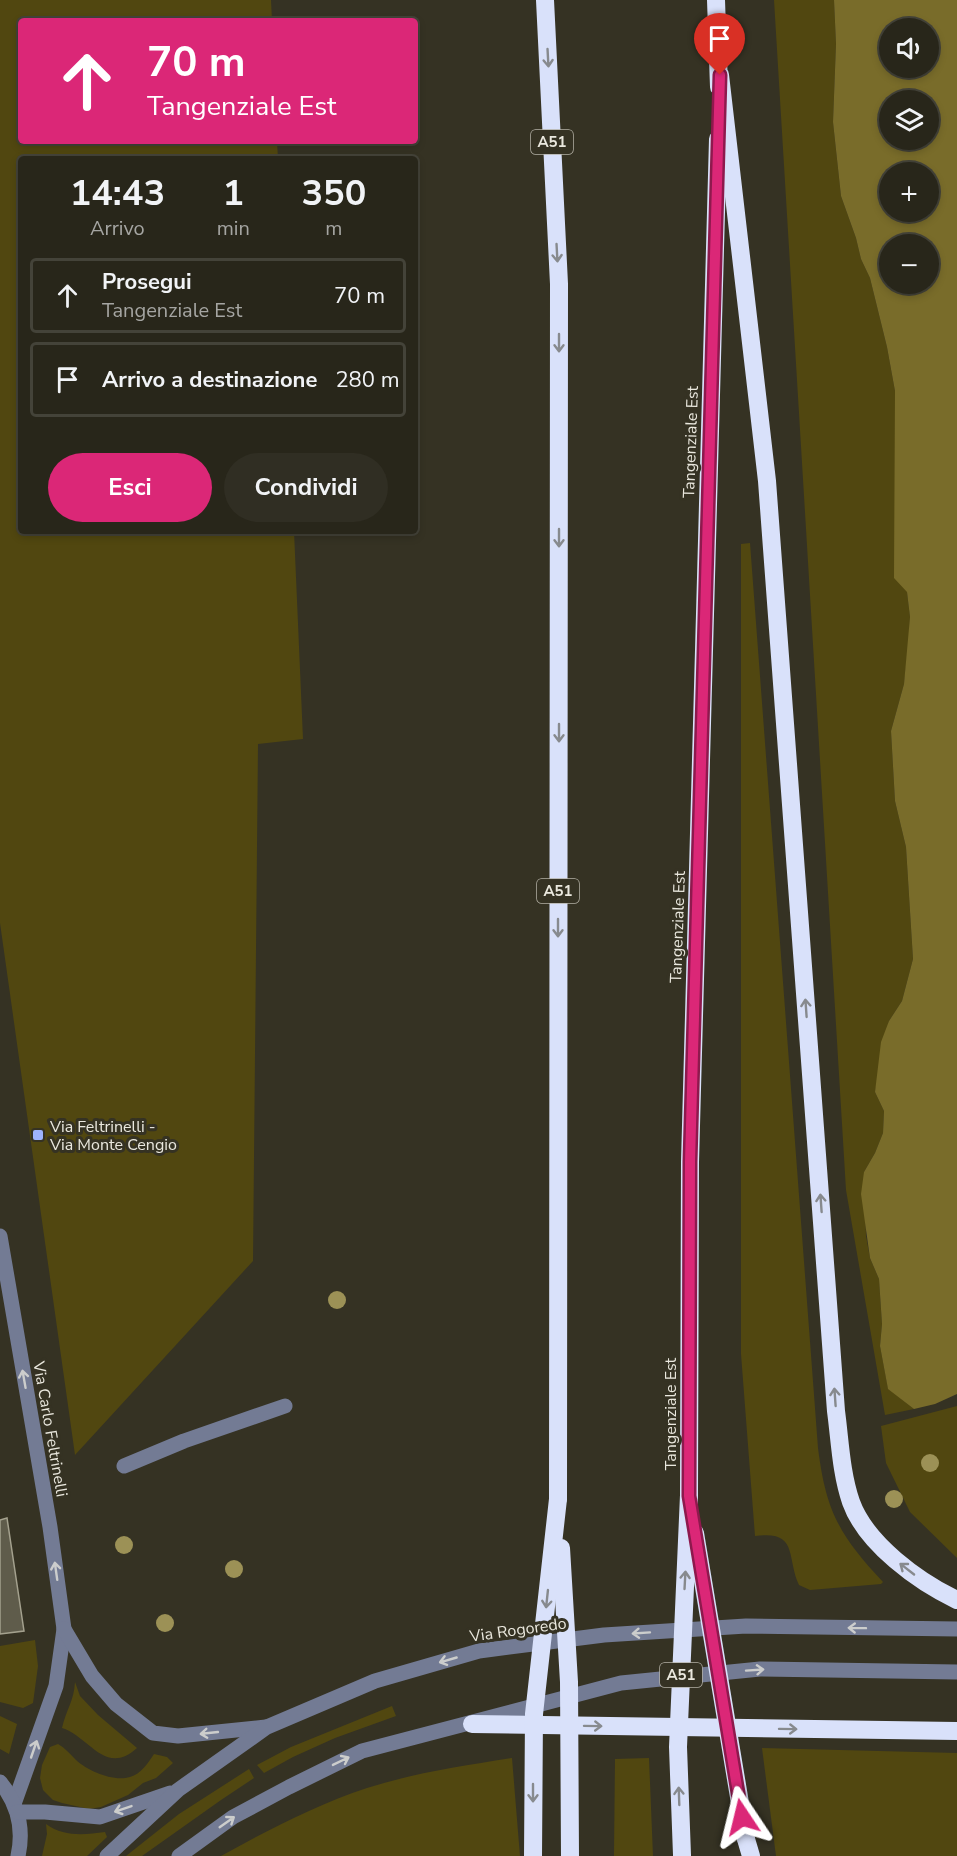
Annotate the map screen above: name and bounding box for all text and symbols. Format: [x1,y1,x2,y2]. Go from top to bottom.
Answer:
pin [694,13,745,75]
map controls [879,18,939,294]
button: sound [879,18,939,78]
icon: arrive [703,22,736,55]
text: 70 m [147,34,246,91]
icon: ahead [48,42,126,120]
one-way arrow [543,48,554,68]
text: Tangenziale Est [147,88,336,125]
button: layers [879,90,939,150]
road number: A51 [531,130,573,154]
button: + [879,162,939,222]
text: 14:43 [70,169,165,218]
text: 1 [222,169,244,218]
text: 350 [301,169,366,218]
text: Arrivo [90,215,145,242]
text: min [217,215,250,242]
text: m [325,215,342,242]
button: − [879,234,939,294]
one-way arrow [552,243,563,263]
text: Prosegui [102,267,192,297]
icon: ahead [51,279,84,312]
text: 70 m [334,281,385,311]
text: Tangenziale Est [102,297,242,324]
one-way arrow [553,332,565,352]
icon: arrive [51,363,84,396]
text: Arrivo a destinazione [102,365,317,395]
text: 280 m [335,365,400,395]
street label: Tangenziale Est [678,385,704,499]
button: Esci [48,453,212,522]
button: Condividi [224,453,388,522]
one-way arrow [553,527,565,547]
one-way arrow [553,722,564,742]
street label: Tangenziale Est [665,870,691,984]
road number: A51 [537,879,579,903]
one-way arrow [552,917,564,937]
one-way arrow [801,999,812,1019]
place label: Via Feltrinelli - Via Monte Cengio [49,1116,177,1156]
marker: Via Feltrinelli - Via Monte Cengio [31,1128,45,1142]
one-way arrow [815,1193,826,1213]
street label: Tangenziale Est [660,1357,682,1470]
street label: Via Carlo Feltrinelli [27,1359,73,1499]
one-way arrow [18,1370,29,1389]
one-way arrow [829,1388,840,1408]
one-way arrow [51,1562,62,1582]
one-way arrow [900,1563,916,1576]
one-way arrow [680,1571,691,1591]
one-way arrow [541,1588,552,1608]
street label: Via Rogoredo [467,1612,568,1648]
one-way arrow [847,1622,867,1633]
one-way arrow [631,1628,651,1639]
one-way arrow [439,1655,458,1666]
road number: A51 [660,1663,702,1687]
one-way arrow [745,1664,765,1675]
one-way arrow [583,1720,603,1732]
one-way arrow [778,1723,798,1735]
one-way arrow [199,1728,219,1739]
one-way arrow [30,1740,41,1759]
one-way arrow [332,1755,350,1767]
one-way arrow [527,1782,539,1802]
position arrow [710,1785,774,1849]
one-way arrow [674,1787,685,1807]
one-way arrow [114,1804,133,1815]
one-way arrow [218,1816,234,1828]

